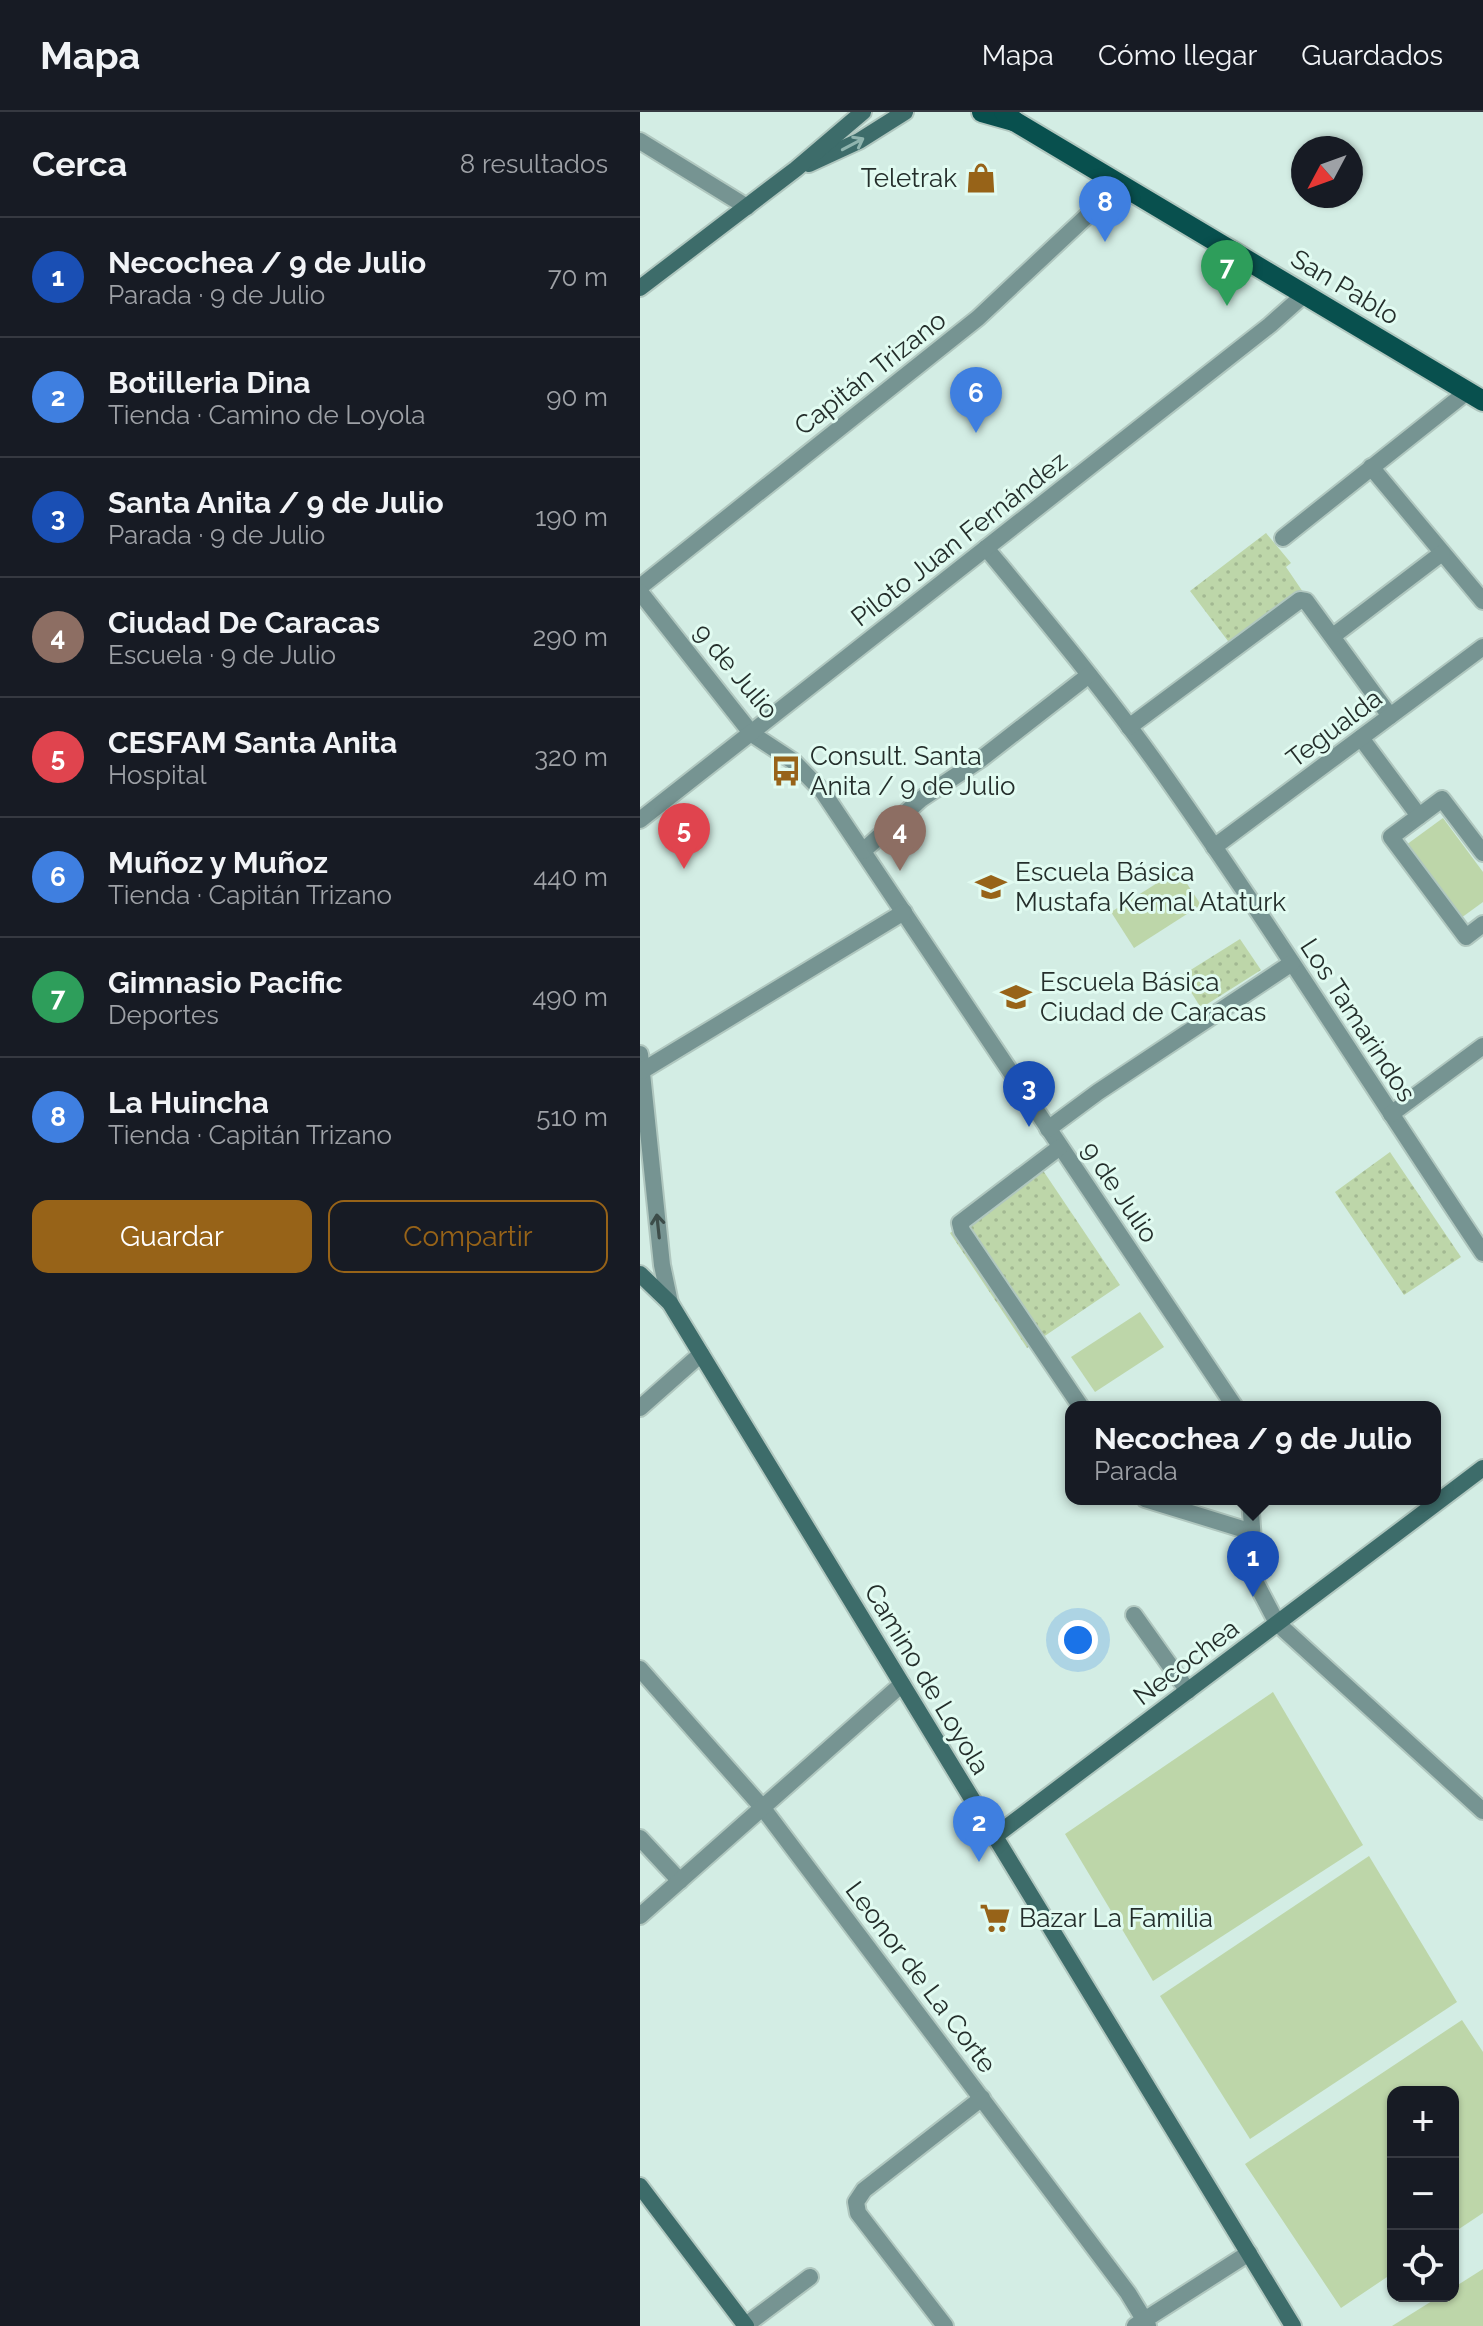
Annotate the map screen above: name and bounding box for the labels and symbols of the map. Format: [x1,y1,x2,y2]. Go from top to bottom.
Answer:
one-way arrow [840,136,864,152]
north arrow [1291,136,1363,208]
shop icon: Teletrak [964,161,998,195]
place label: Teletrak [861,163,957,193]
pin: 8 [1079,176,1131,242]
pin: 7 [1201,240,1253,306]
street label: San Pablo [1286,243,1404,331]
street label: Capitán Trizano [788,305,952,441]
pin: 6 [950,367,1002,433]
street label: Piloto Juan Fernández [845,446,1073,632]
street label: 9 de Julio [687,617,785,725]
street label: Tegualda [1281,683,1387,773]
place label: Consult. Santa Anita / 9 de Julio [810,741,1016,801]
bus stop icon: Consult. Santa Anita / 9 de Julio [769,754,803,788]
pin: 5 [658,803,710,869]
pin: 4 [874,805,926,871]
place label: Escuela Básica Mustafa Kemal Ataturk [1015,857,1286,917]
school or university icon: Escuela Básica Mustafa Kemal Ataturk [974,870,1008,904]
street label: Los Tamarindos [1294,933,1422,1107]
place label: Escuela Básica Ciudad de Caracas [1040,967,1266,1027]
school or university icon: Escuela Básica Ciudad de Caracas [999,980,1033,1014]
pin: 3 [1003,1061,1055,1127]
street label: 9 de Julio [1075,1136,1165,1248]
one-way arrow [650,1213,665,1240]
pin: 1 [1227,1531,1279,1597]
street label: Camino de Loyola [858,1578,996,1780]
street label: Necochea [1128,1613,1244,1711]
your location [1058,1620,1098,1660]
pin: 2 [953,1796,1005,1862]
street label: Leonor de La Corte [839,1875,1003,2079]
supermarket icon: Bazar La Familia [978,1901,1012,1935]
place label: Bazar La Familia [1019,1903,1213,1933]

